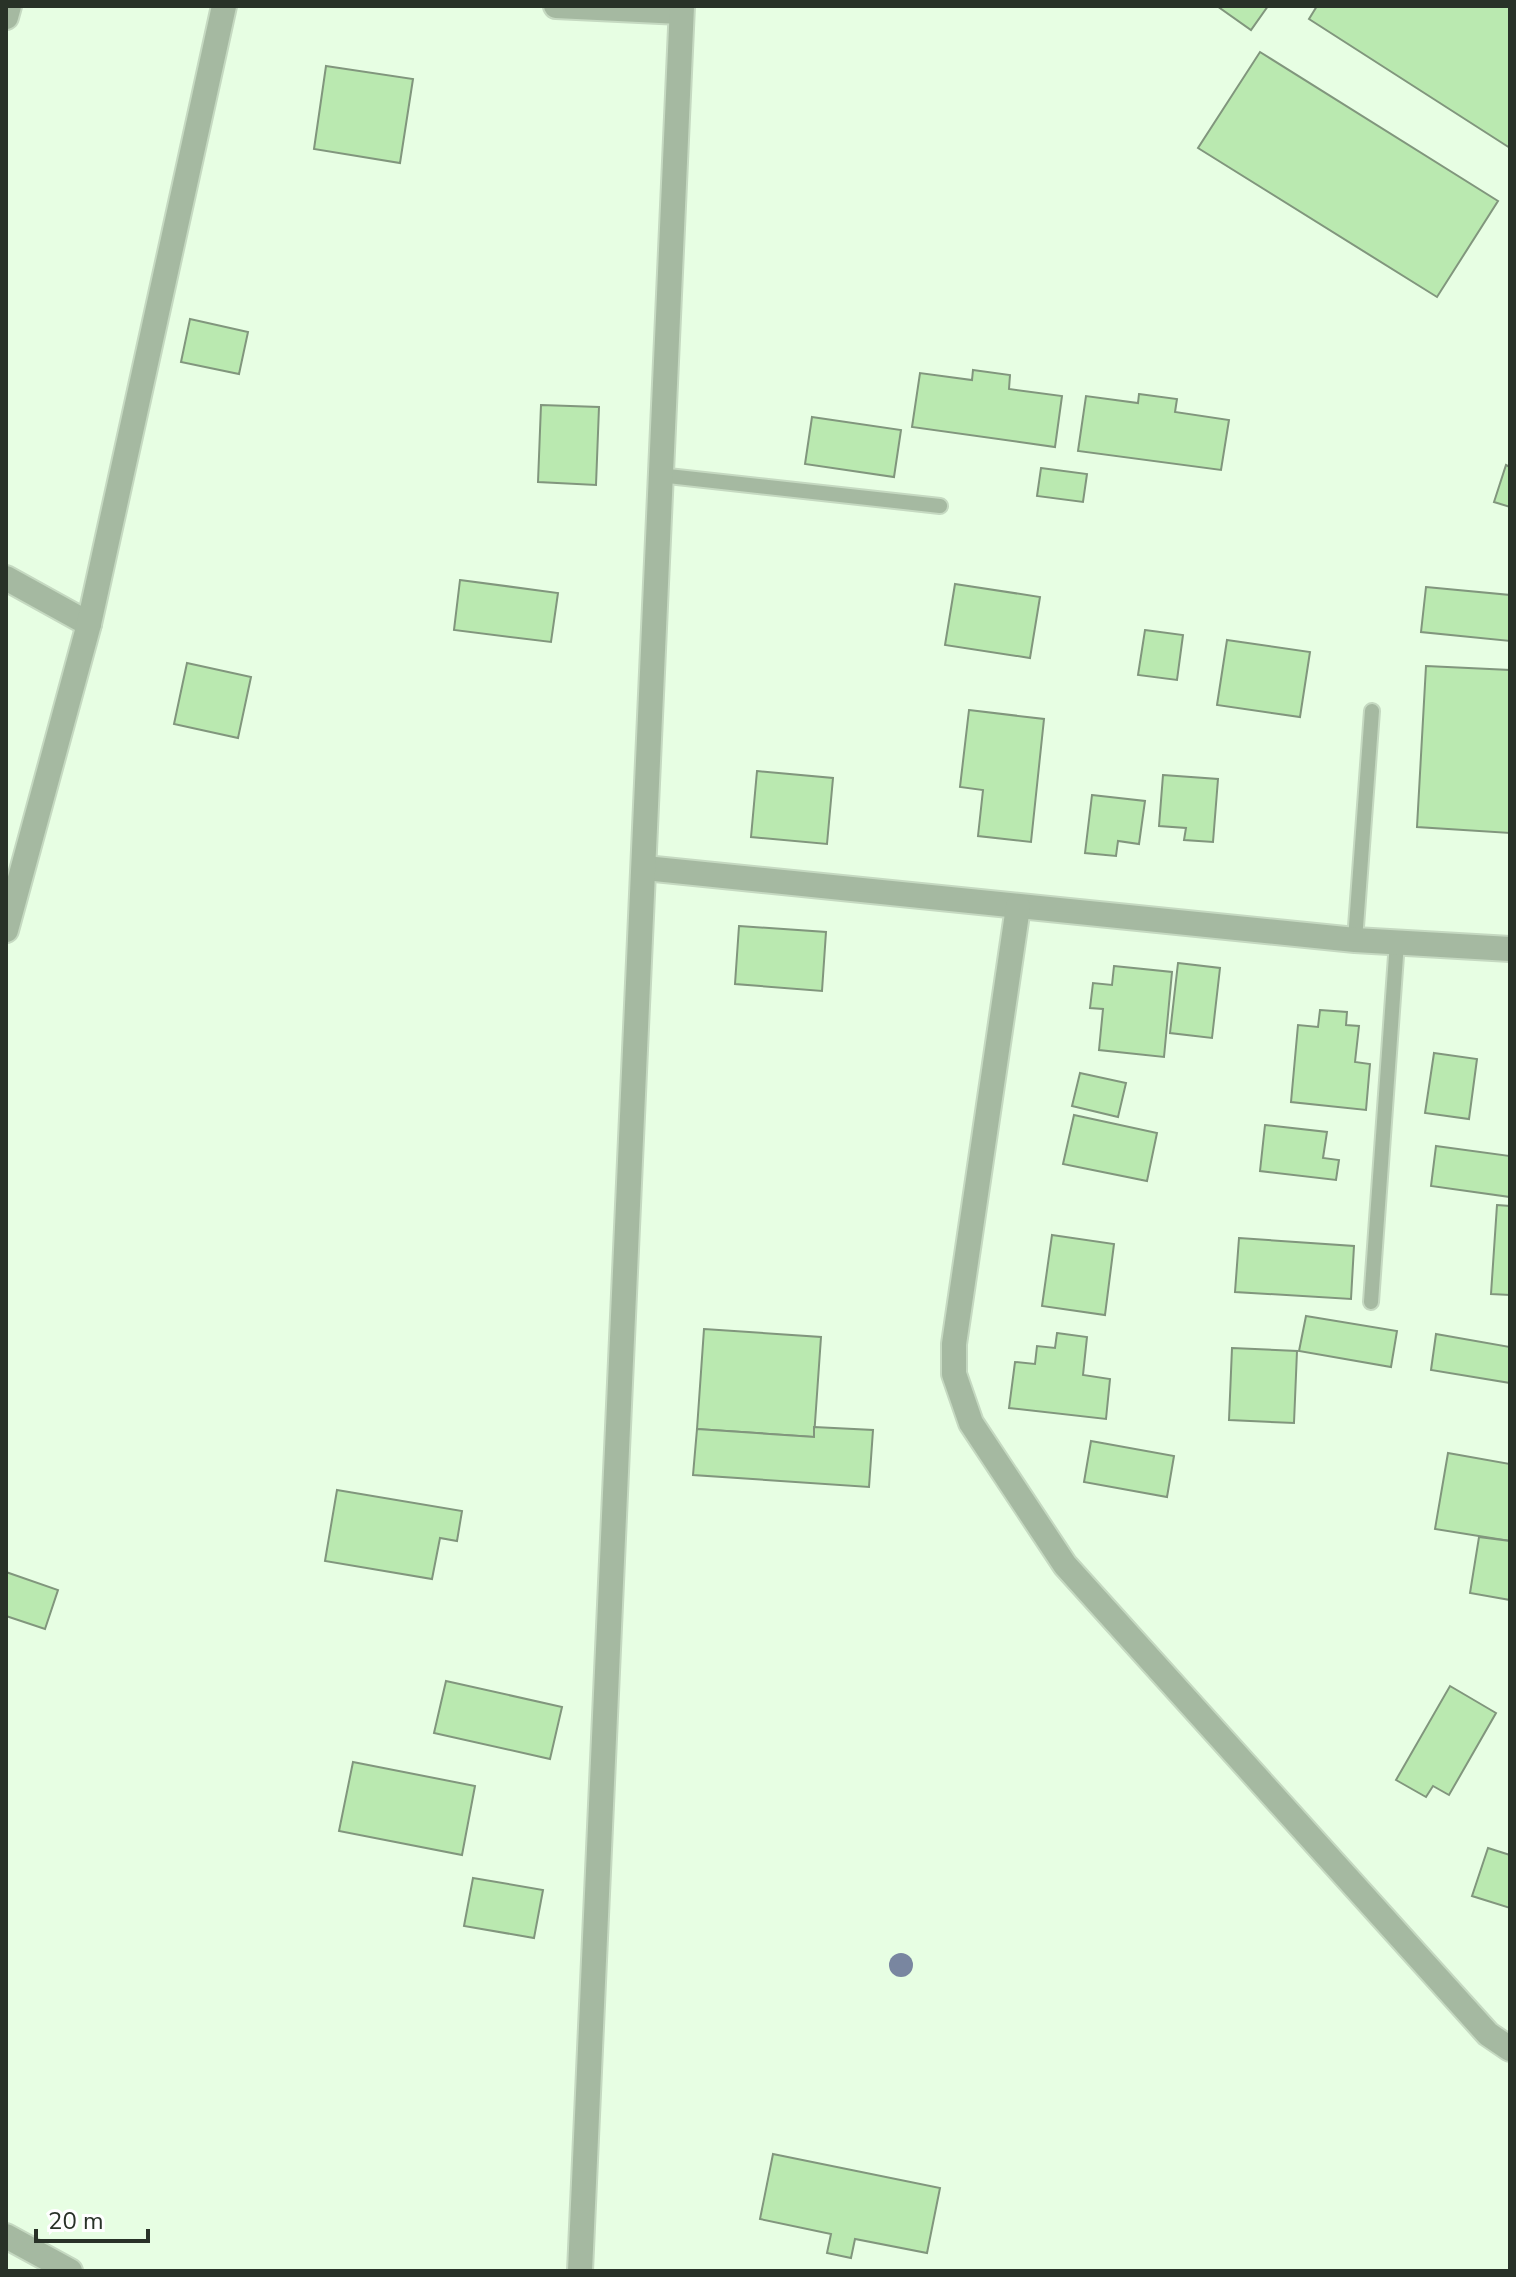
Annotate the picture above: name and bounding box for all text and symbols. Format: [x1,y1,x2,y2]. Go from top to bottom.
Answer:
scale bar [36,2193,148,2243]
text: 20 m [48,2205,104,2237]

